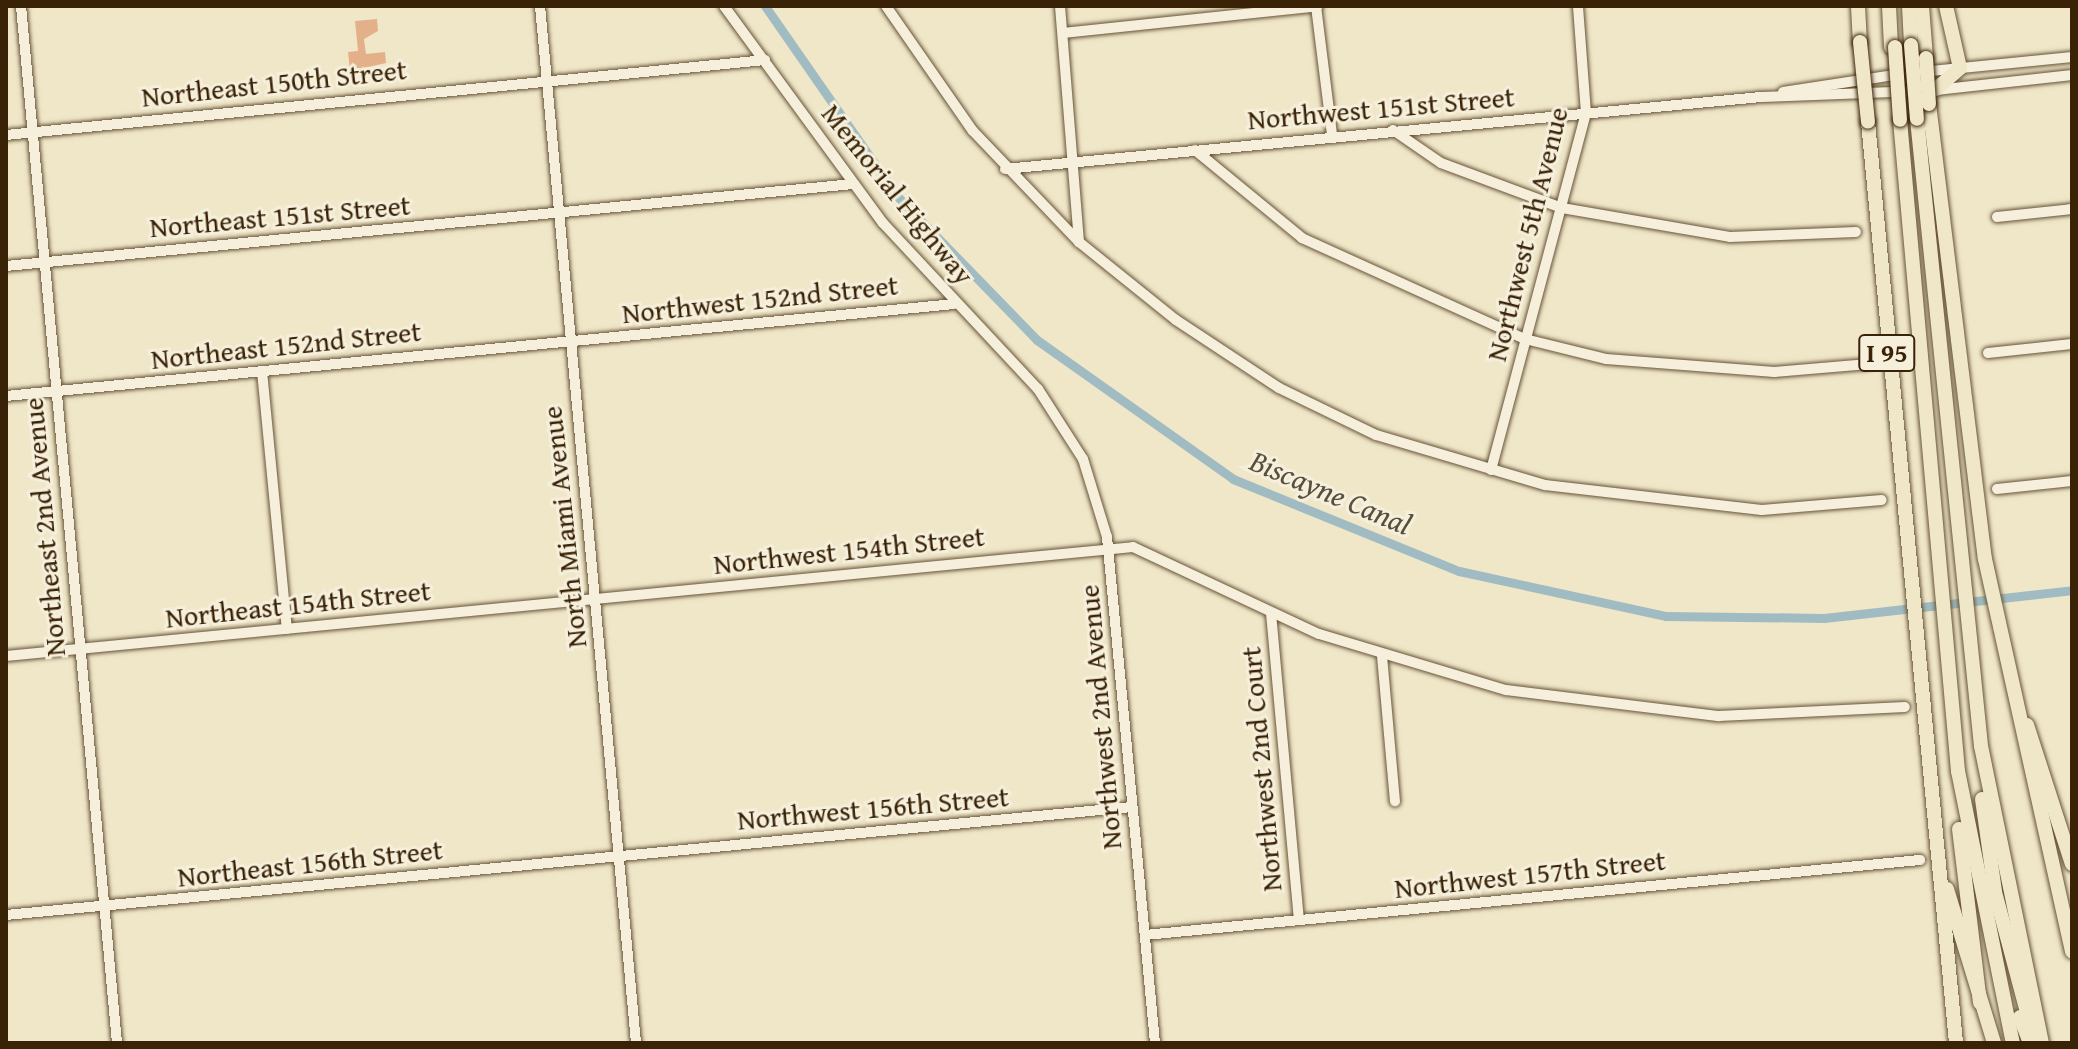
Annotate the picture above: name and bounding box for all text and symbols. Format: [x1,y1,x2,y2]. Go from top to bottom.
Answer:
street label: Northeast 150th Street [140,52,408,114]
street label: Northwest 151st Street [1246,80,1516,136]
street label: Memorial Highway [815,97,981,291]
street label: Northwest 5th Avenue [1479,103,1575,365]
street label: Northeast 151st Street [148,188,412,244]
street label: Northwest 152nd Street [620,268,900,330]
street label: Northeast 152nd Street [149,314,423,376]
road number: I 95 [1857,331,1917,375]
street label: Northeast 2nd Avenue [16,396,72,658]
street label: North Miami Avenue [535,404,593,650]
water label: Biscayne Canal [1245,442,1417,542]
street label: Northwest 154th Street [712,519,986,581]
street label: Northeast 154th Street [164,573,432,635]
street label: Northwest 2nd Avenue [1072,583,1128,851]
street label: Northwest 2nd Court [1234,645,1288,893]
street label: Northwest 156th Street [736,779,1010,837]
street label: Northeast 156th Street [176,832,444,894]
street label: Northwest 157th Street [1393,843,1667,905]

